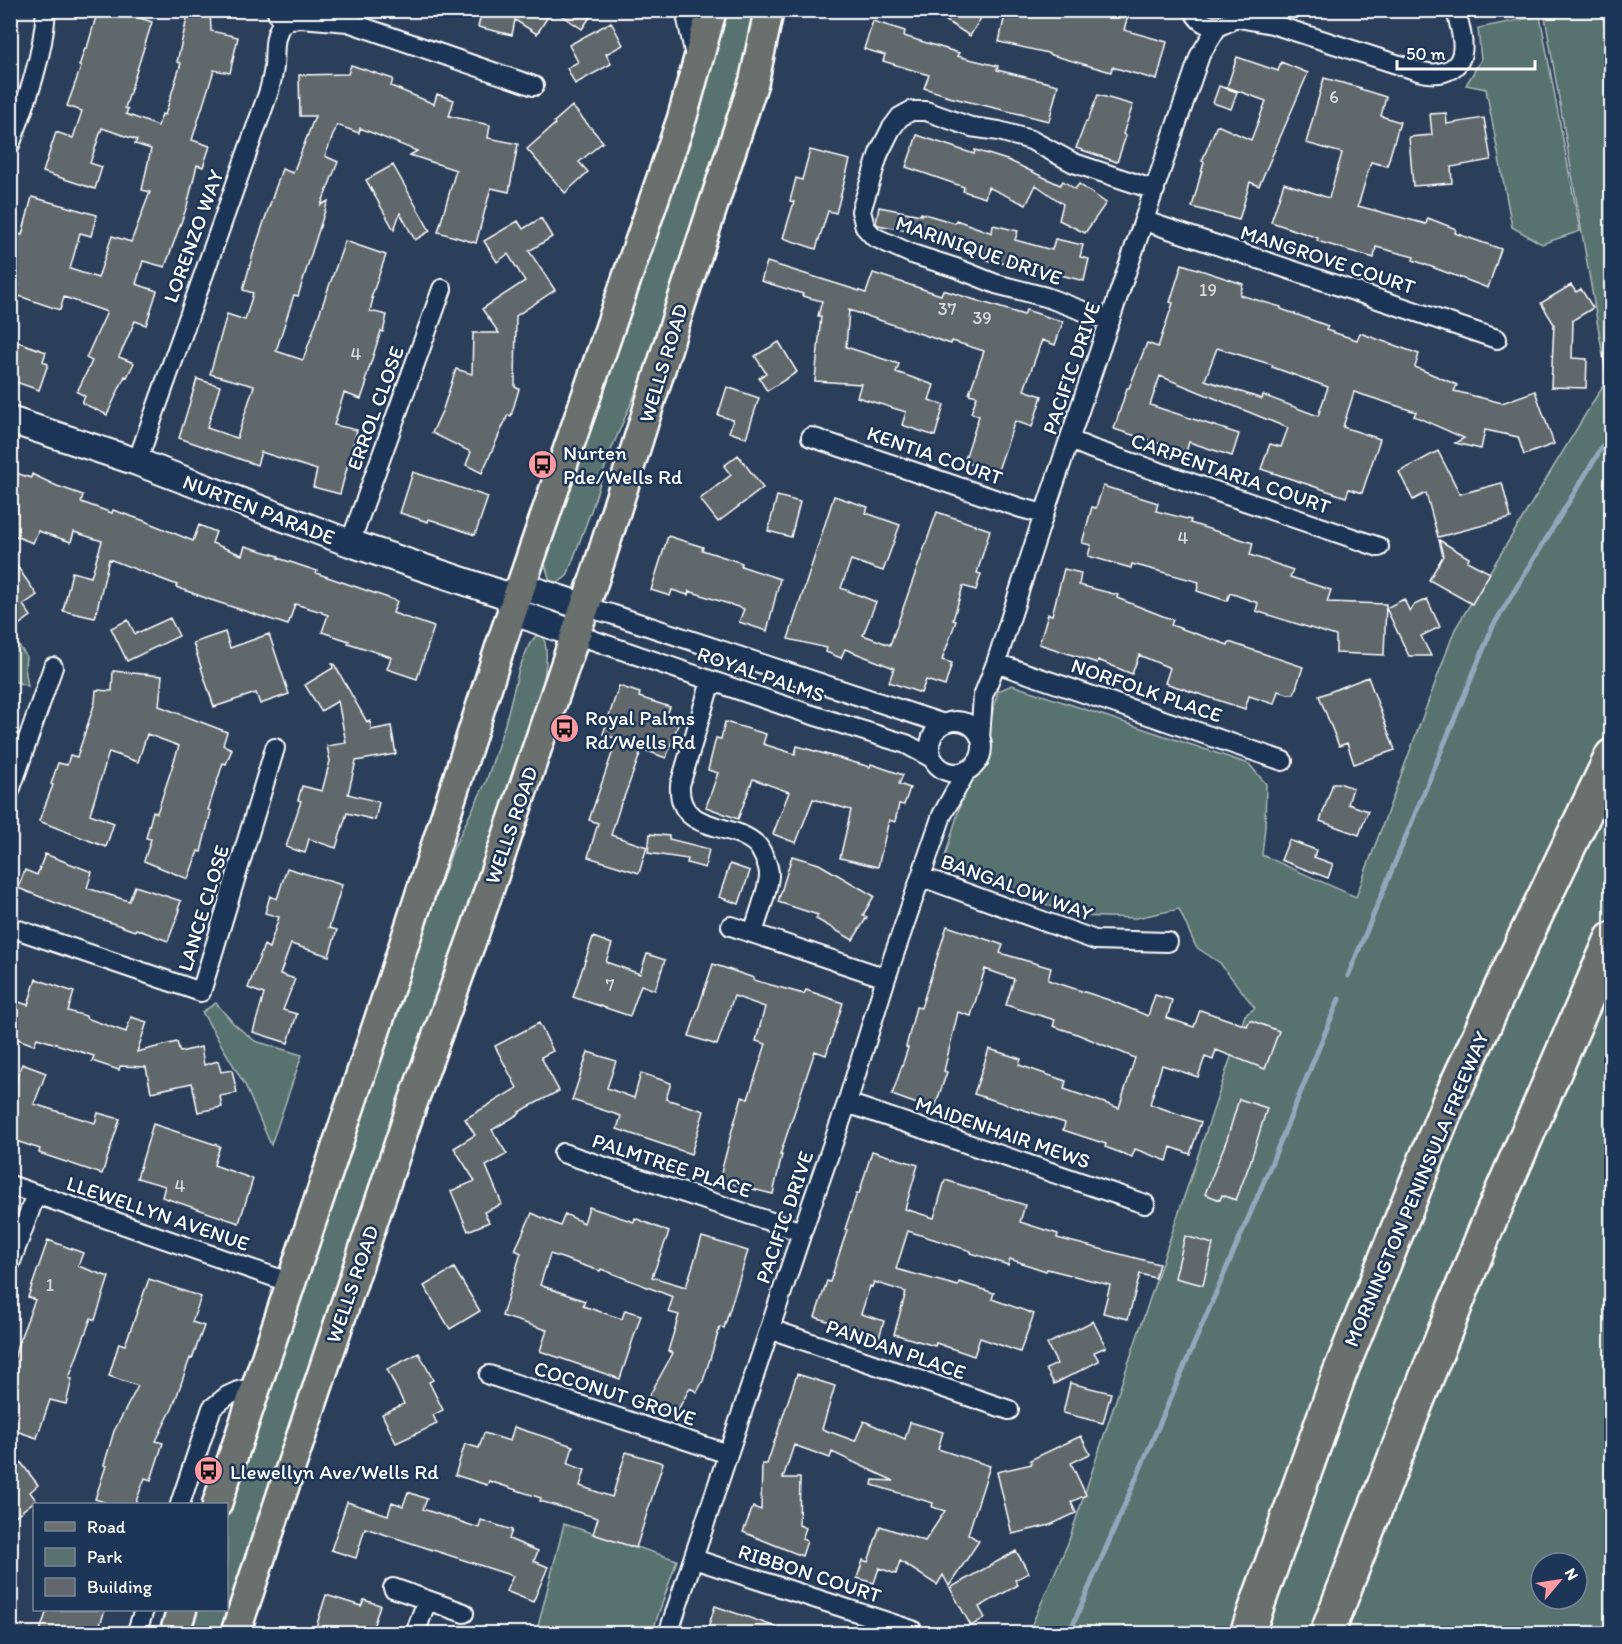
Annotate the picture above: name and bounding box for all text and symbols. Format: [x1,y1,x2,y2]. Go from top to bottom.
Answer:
scale bar [1397,33,1535,71]
text: 50 m [1406,43,1446,65]
house number: 6 [1329,86,1339,108]
street label: LORENZO WAY [157,166,229,306]
street label: MARINIQUE DRIVE [893,210,1065,290]
street label: MANGROVE COURT [1237,219,1419,299]
house number: 19 [1199,279,1217,301]
house number: 37 [938,298,956,320]
street label: PACIFIC DRIVE [1037,298,1105,438]
street label: WELLS ROAD [633,301,693,425]
house number: 39 [972,307,992,329]
street label: ERROL CLOSE [341,342,409,474]
house number: 4 [351,343,362,365]
street label: KENTIA COURT [864,420,1006,490]
street label: CARPENTARIA COURT [1128,427,1334,519]
place label: Nurten Pde/Wells Rd [563,440,683,489]
bus stop icon: Nurten Pde/Wells Rd [526,448,558,480]
street label: NURTEN PARADE [179,468,339,550]
house number: 4 [1178,527,1189,549]
street label: ROYAL PALMS [694,641,828,707]
street label: NORFOLK PLACE [1068,652,1226,728]
place label: Royal Palms Rd/Wells Rd [585,705,696,754]
bus stop icon: Royal Palms Rd/Wells Rd [548,713,580,745]
street label: WELLS ROAD [479,763,543,887]
street label: LANCE CLOSE [172,842,234,974]
street label: BANGALOW WAY [938,848,1096,926]
house number: 7 [606,974,615,996]
street label: MORNINGTON PENINSULA FREEWAY [1338,1027,1494,1350]
street label: MAIDENHAIR MEWS [912,1090,1094,1174]
street label: PALMTREE PLACE [589,1127,755,1203]
street label: PACIFIC DRIVE [750,1147,818,1287]
street label: LLEWELLYN AVENUE [63,1170,253,1256]
house number: 4 [175,1175,186,1197]
street label: WELLS ROAD [320,1222,384,1346]
house number: 1 [46,1274,54,1296]
street label: PANDAN PLACE [823,1313,969,1385]
street label: COCONUT GROVE [531,1355,699,1431]
bus stop icon: Llewellyn Ave/Wells Rd [193,1455,225,1487]
place label: Llewellyn Ave/Wells Rd [230,1459,439,1484]
legend [33,1503,228,1611]
text: Road [87,1516,126,1538]
street label: RIBBON COURT [735,1538,885,1608]
text: Park [87,1546,122,1568]
north arrow [1529,1551,1589,1611]
text: N [1561,1565,1583,1583]
text: Building [87,1576,153,1598]

